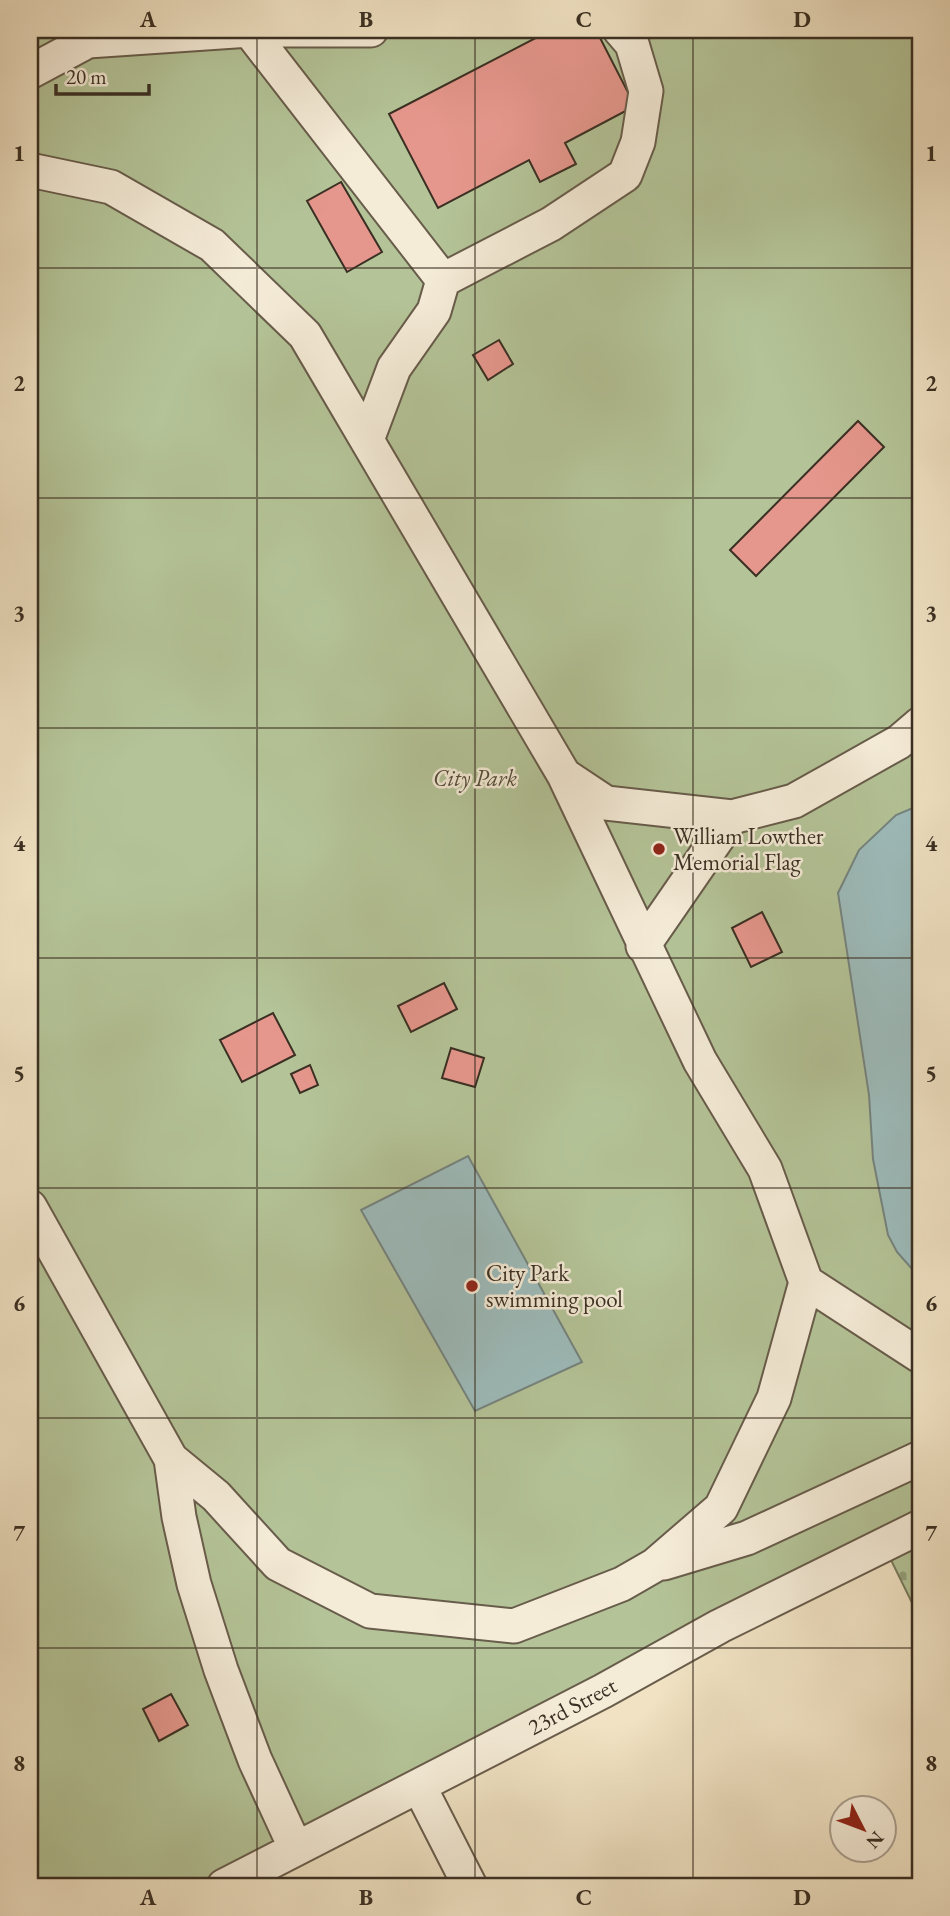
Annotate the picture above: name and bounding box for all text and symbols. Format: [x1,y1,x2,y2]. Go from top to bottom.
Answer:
text: A [139,4,157,34]
text: B [359,4,373,34]
text: C [576,4,592,34]
text: D [793,4,811,34]
scale bar [56,52,149,96]
text: 20 m [66,63,107,90]
text: 1 [13,138,25,168]
text: 1 [925,138,937,168]
text: 2 [13,368,25,398]
text: 2 [925,368,937,398]
text: 3 [13,598,25,628]
text: 3 [925,598,937,628]
park label: City Park [433,763,517,793]
place label: William Lowther Memorial Flag [673,821,824,877]
text: 4 [13,828,26,858]
text: 4 [925,828,938,858]
marker: William Lowther Memorial Flag [651,841,667,857]
text: 5 [13,1058,25,1088]
text: 5 [925,1058,937,1088]
place label: City Park swimming pool [486,1258,623,1314]
marker: City Park swimming pool [464,1278,480,1294]
text: 6 [13,1288,25,1318]
text: 6 [925,1288,937,1318]
text: 7 [13,1518,26,1548]
text: 7 [925,1518,938,1548]
street label: 23rd Street [522,1670,622,1742]
text: 8 [13,1748,25,1778]
text: 8 [925,1748,937,1778]
north arrow [828,1794,898,1864]
text: N [860,1826,890,1855]
text: A [139,1882,157,1912]
text: B [359,1882,373,1912]
text: C [576,1882,592,1912]
text: D [793,1882,811,1912]

